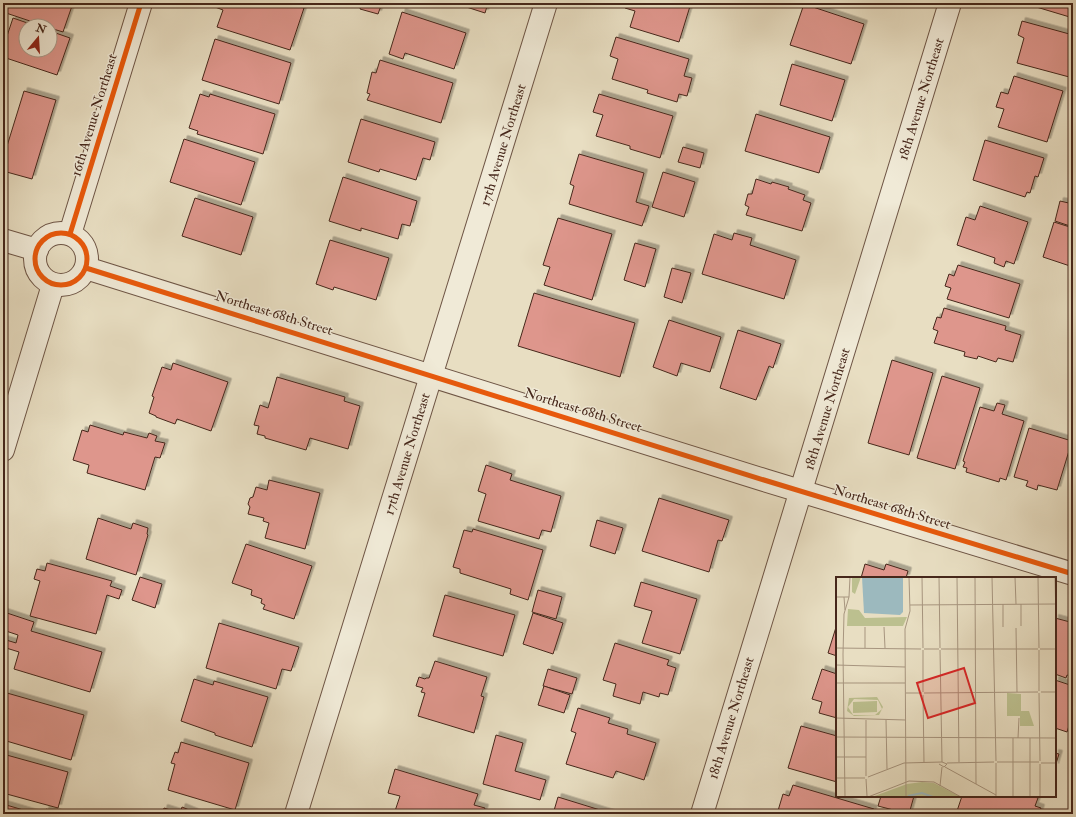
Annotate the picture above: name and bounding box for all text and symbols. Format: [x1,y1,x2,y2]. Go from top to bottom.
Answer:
north arrow [18,18,58,58]
text: N [33,21,49,37]
street label: 18th Avenue Northeast [894,35,948,162]
street label: 16th Avenue Northeast [67,51,121,178]
street label: 17th Avenue Northeast [476,81,530,208]
street label: Northeast 68th Street [213,287,335,339]
street label: 18th Avenue Northeast [800,345,854,472]
street label: Northeast 68th Street [522,384,644,436]
street label: 17th Avenue Northeast [380,390,434,517]
street label: Northeast 68th Street [831,481,953,533]
inset map [836,577,1056,797]
street label: 18th Avenue Northeast [704,654,758,781]

